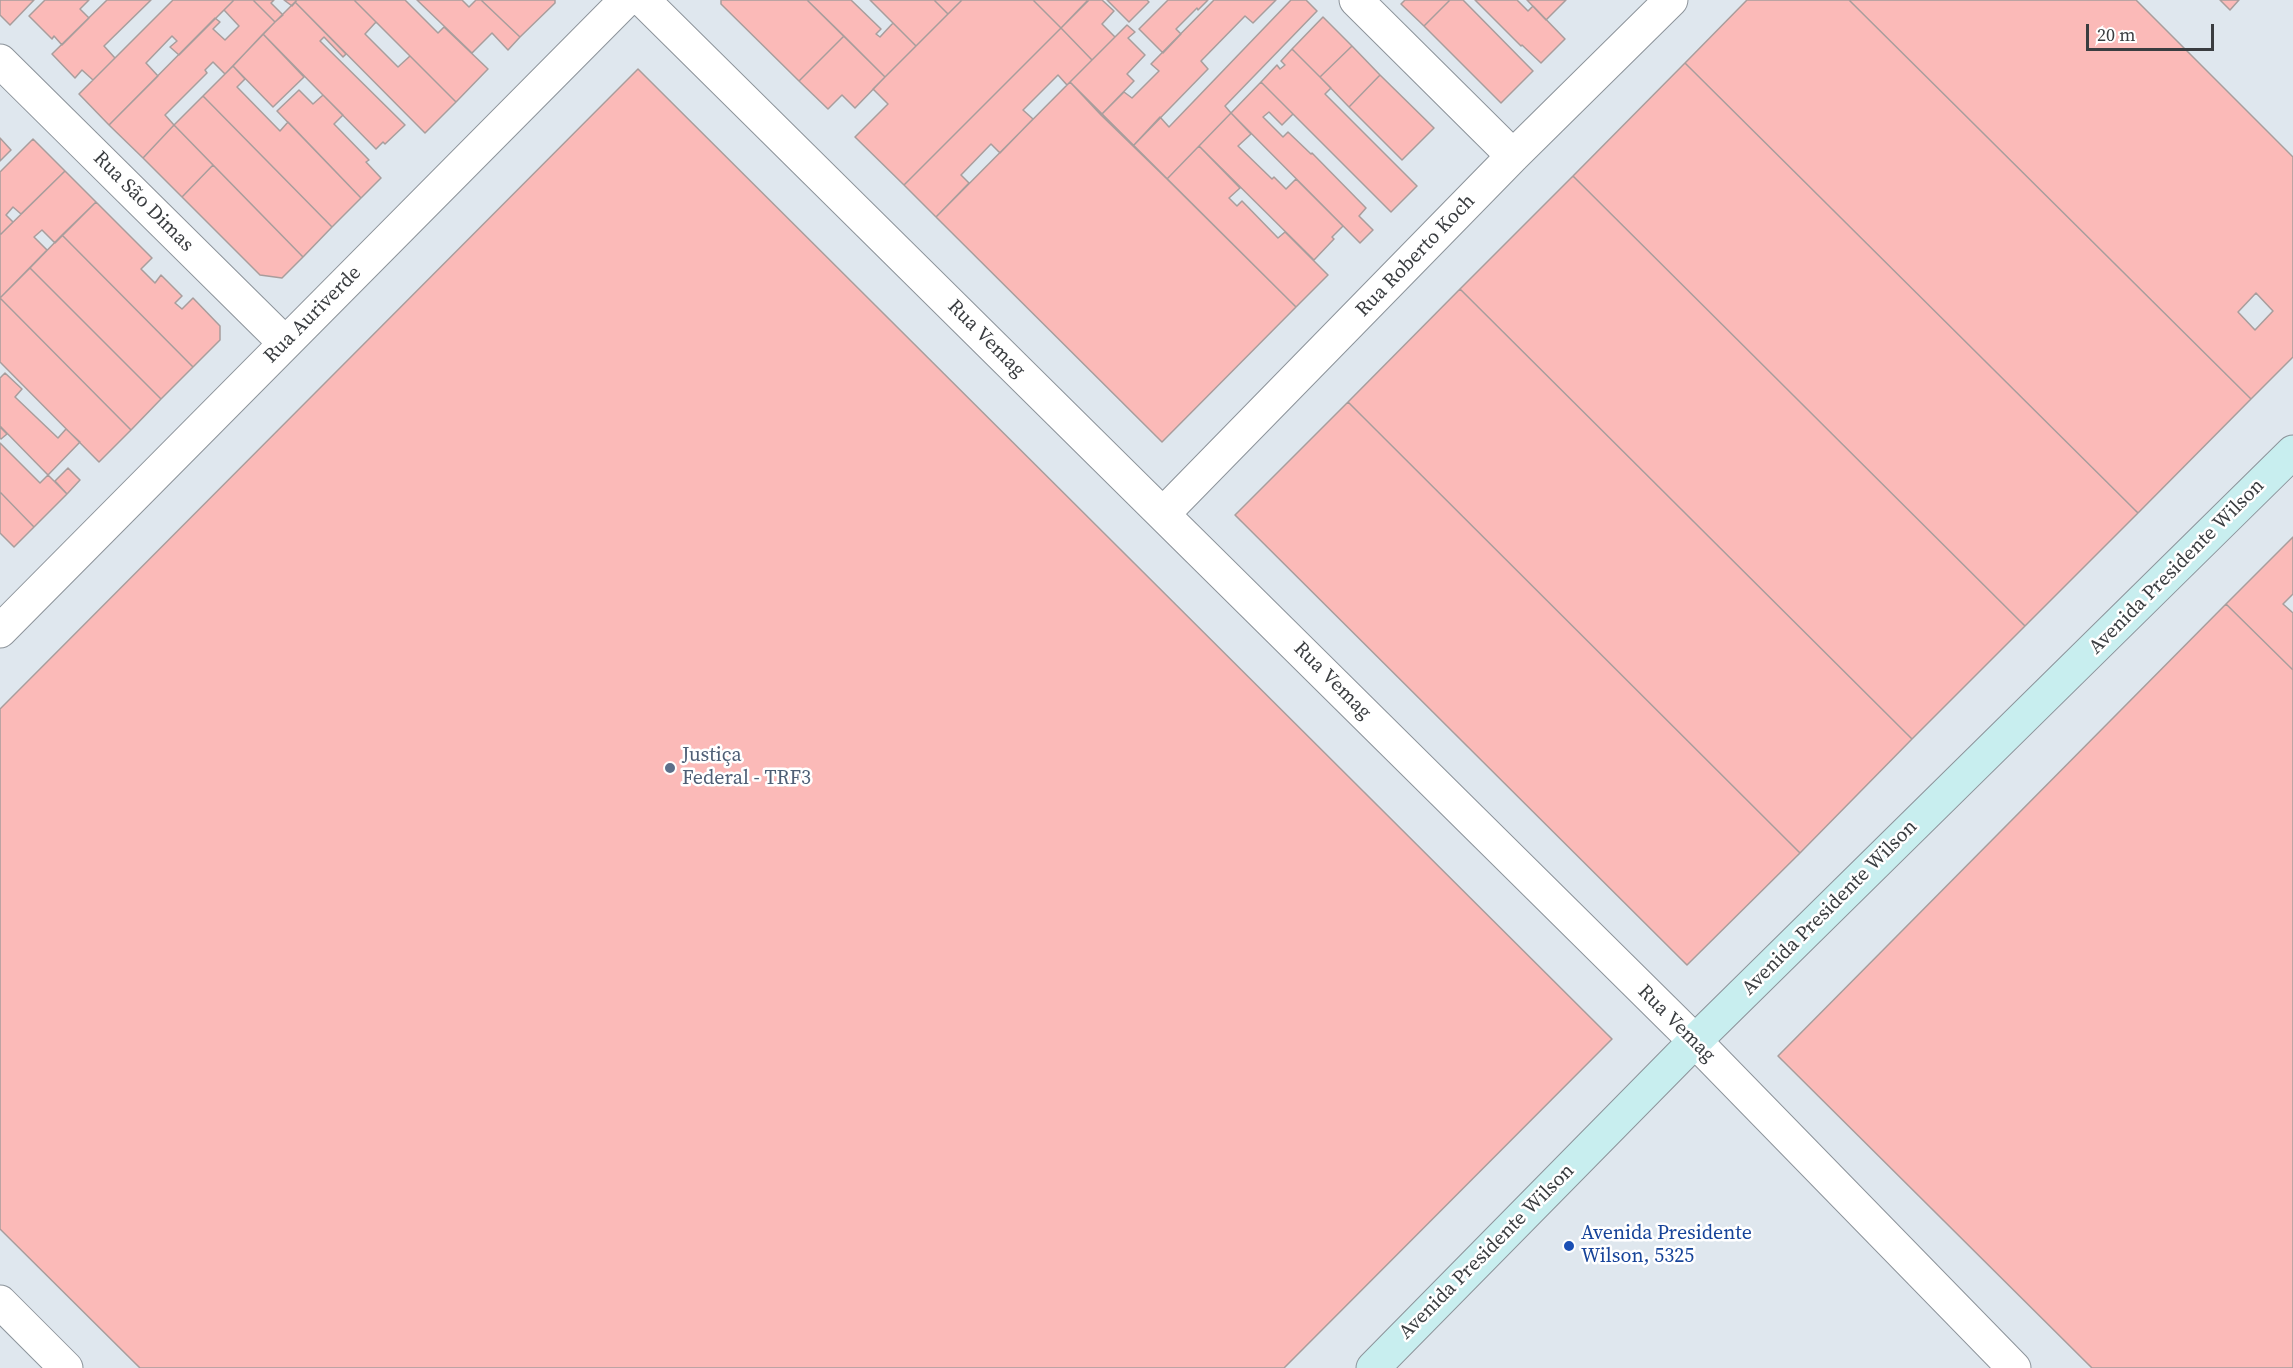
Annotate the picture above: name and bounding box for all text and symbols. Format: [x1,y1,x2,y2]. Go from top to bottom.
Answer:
scale bar [2089,12,2216,50]
text: 20 m [2097,22,2135,47]
street label: Rua São Dimas [88,147,198,257]
street label: Rua Roberto Koch [1351,190,1481,322]
street label: Rua Auriverde [259,261,367,369]
street label: Rua Vemag [942,295,1030,383]
street label: Avenida Presidente Wilson [2084,474,2270,660]
street label: Rua Vemag [1288,637,1376,725]
place label: Justiça Federal - TRF3 [682,744,811,791]
marker: Justiça Federal - TRF3 [663,761,677,775]
street label: Avenida Presidente Wilson [1737,815,1923,1001]
street label: Rua Vemag [1632,980,1720,1068]
street label: Avenida Presidente Wilson [1394,1159,1580,1345]
place label: Avenida Presidente Wilson, 5325 [1581,1222,1752,1269]
marker: Avenida Presidente Wilson, 5325 [1562,1239,1576,1253]

